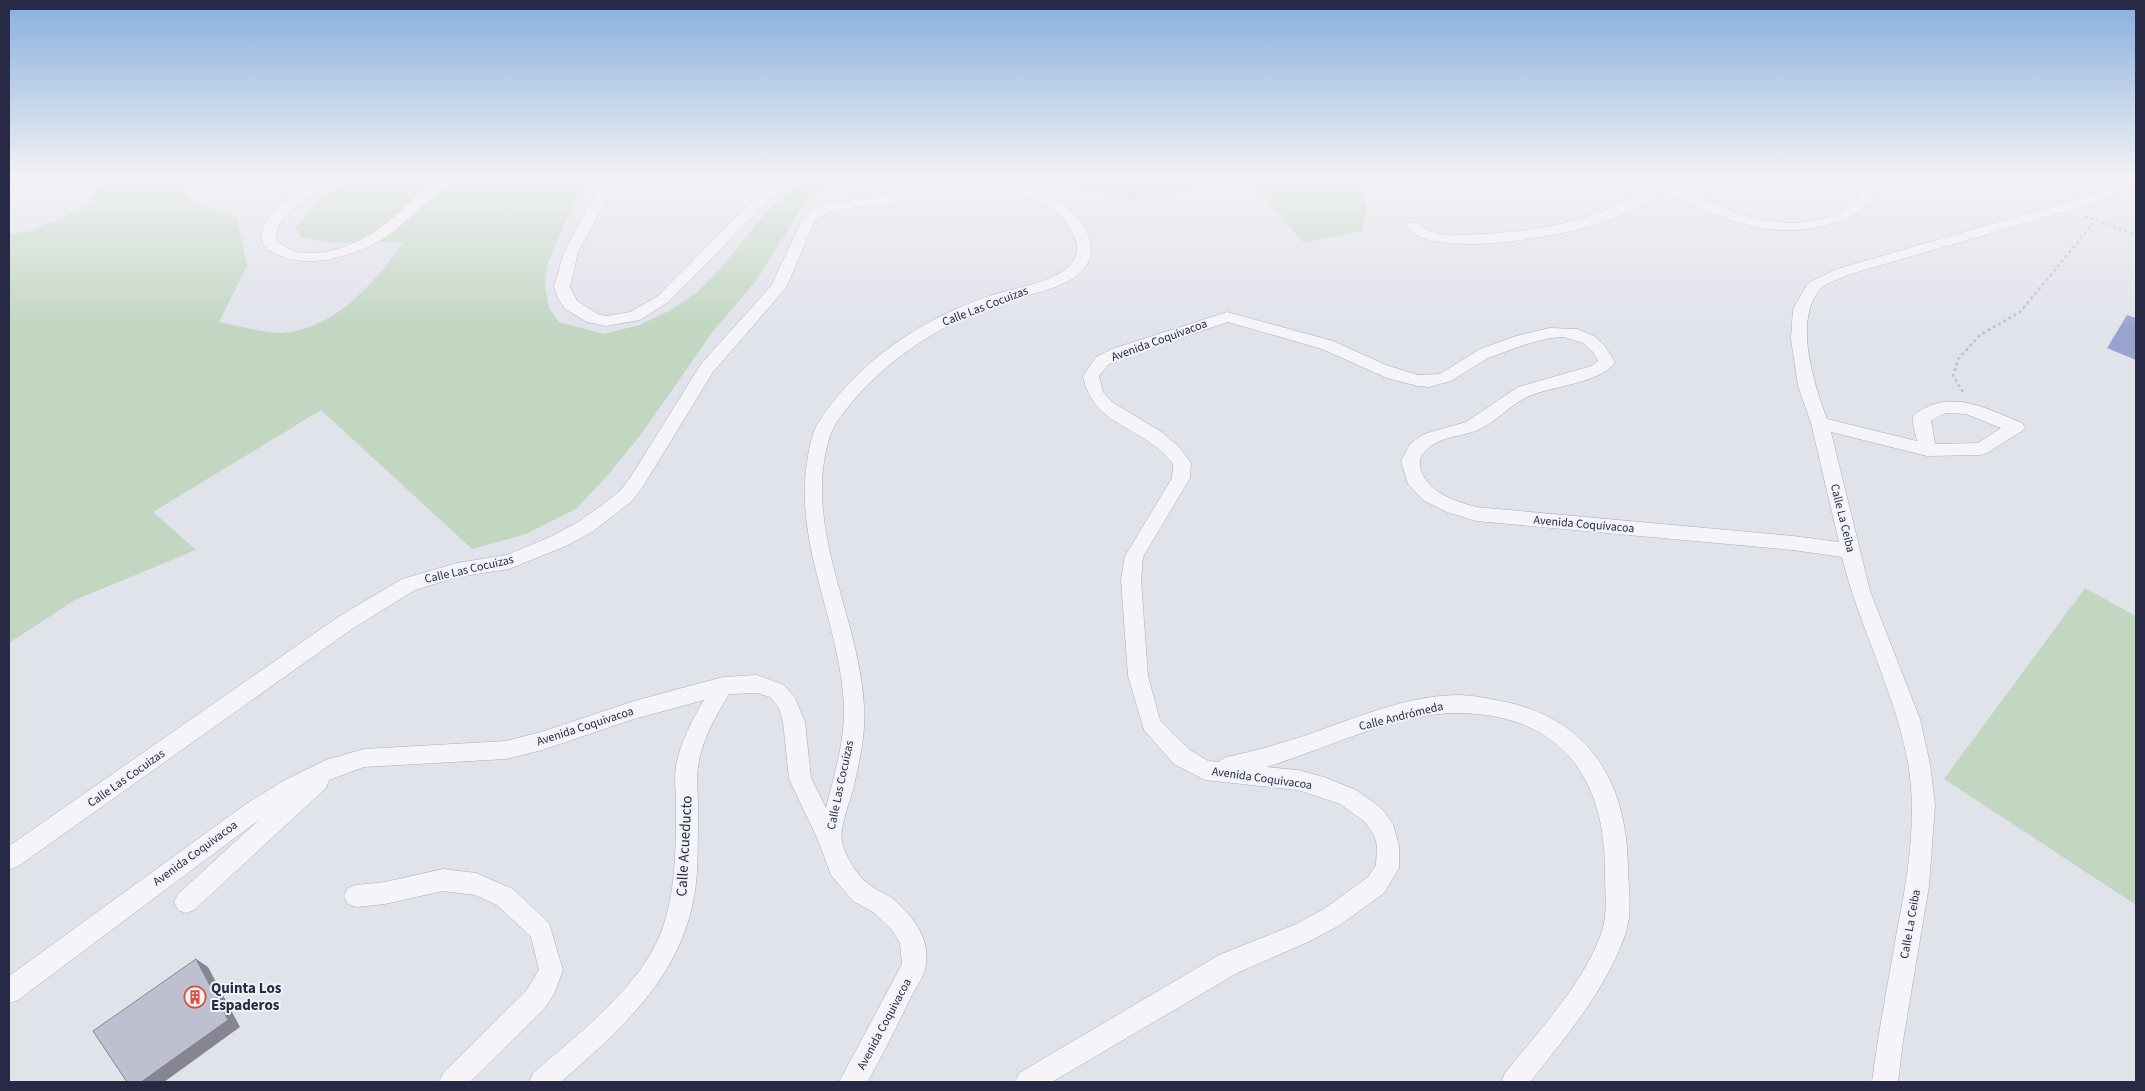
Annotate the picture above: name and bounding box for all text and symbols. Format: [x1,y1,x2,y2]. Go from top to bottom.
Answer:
street label: Calle Las Cocuizas [940,282,1031,331]
street label: Avenida Coquivacoa [1109,315,1210,366]
street label: Calle La Ceiba [1826,482,1859,554]
street label: Avenida Coquivacoa [1533,512,1635,537]
street label: Calle Las Cocuizas [423,551,515,588]
street label: Calle Andrómeda [1357,698,1445,735]
street label: Avenida Coquivacoa [534,703,636,750]
street label: Calle Las Cocuizas [823,739,858,831]
street label: Calle Las Cocuizas [84,745,168,811]
street label: Avenida Coquivacoa [1211,763,1313,794]
street label: Calle Acueducto [671,795,698,897]
street label: Avenida Coquivacoa [149,817,241,890]
street label: Calle La Ceiba [1896,888,1925,960]
street label: Avenida Coquivacoa [853,976,916,1073]
place label: Quinta Los Espaderos [211,978,282,1016]
building icon: Quinta Los Espaderos [183,985,207,1009]

